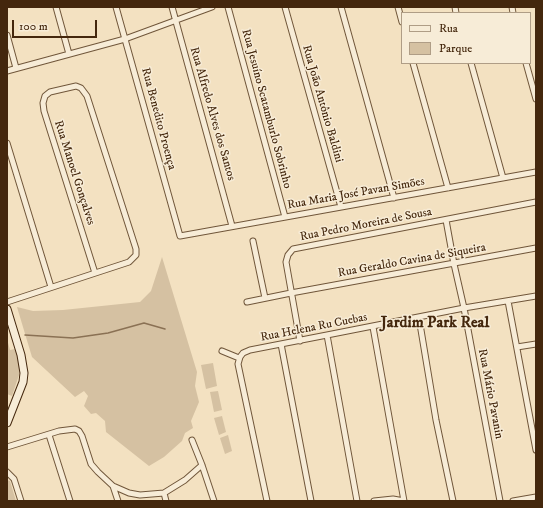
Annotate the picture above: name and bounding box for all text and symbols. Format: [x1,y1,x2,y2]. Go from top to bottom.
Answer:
scale bar [14,12,99,38]
legend [401,12,531,64]
text: 100 m [19,19,48,34]
text: Rua [439,21,458,36]
street label: Rua Jesuíno Scatamburlo Sobrinho [238,28,294,190]
text: Parque [439,41,472,56]
street label: Rua João Antônio Baldini [298,44,346,164]
street label: Rua Alfredo Alves dos Santos [186,46,238,182]
street label: Rua Benedito Proença [137,66,179,172]
street label: Rua Manoel Gonçalves [50,119,98,227]
street label: Rua Maria José Pavan Simões [286,175,426,213]
street label: Rua Pedro Moreira de Sousa [299,205,433,245]
street label: Rua Geraldo Cavina de Siqueira [337,241,487,281]
street label: Rua Helena Ru Cuebas [259,311,369,345]
district label: Jardim Park Real [381,314,489,334]
street label: Rua Mário Pavanin [474,348,506,440]

